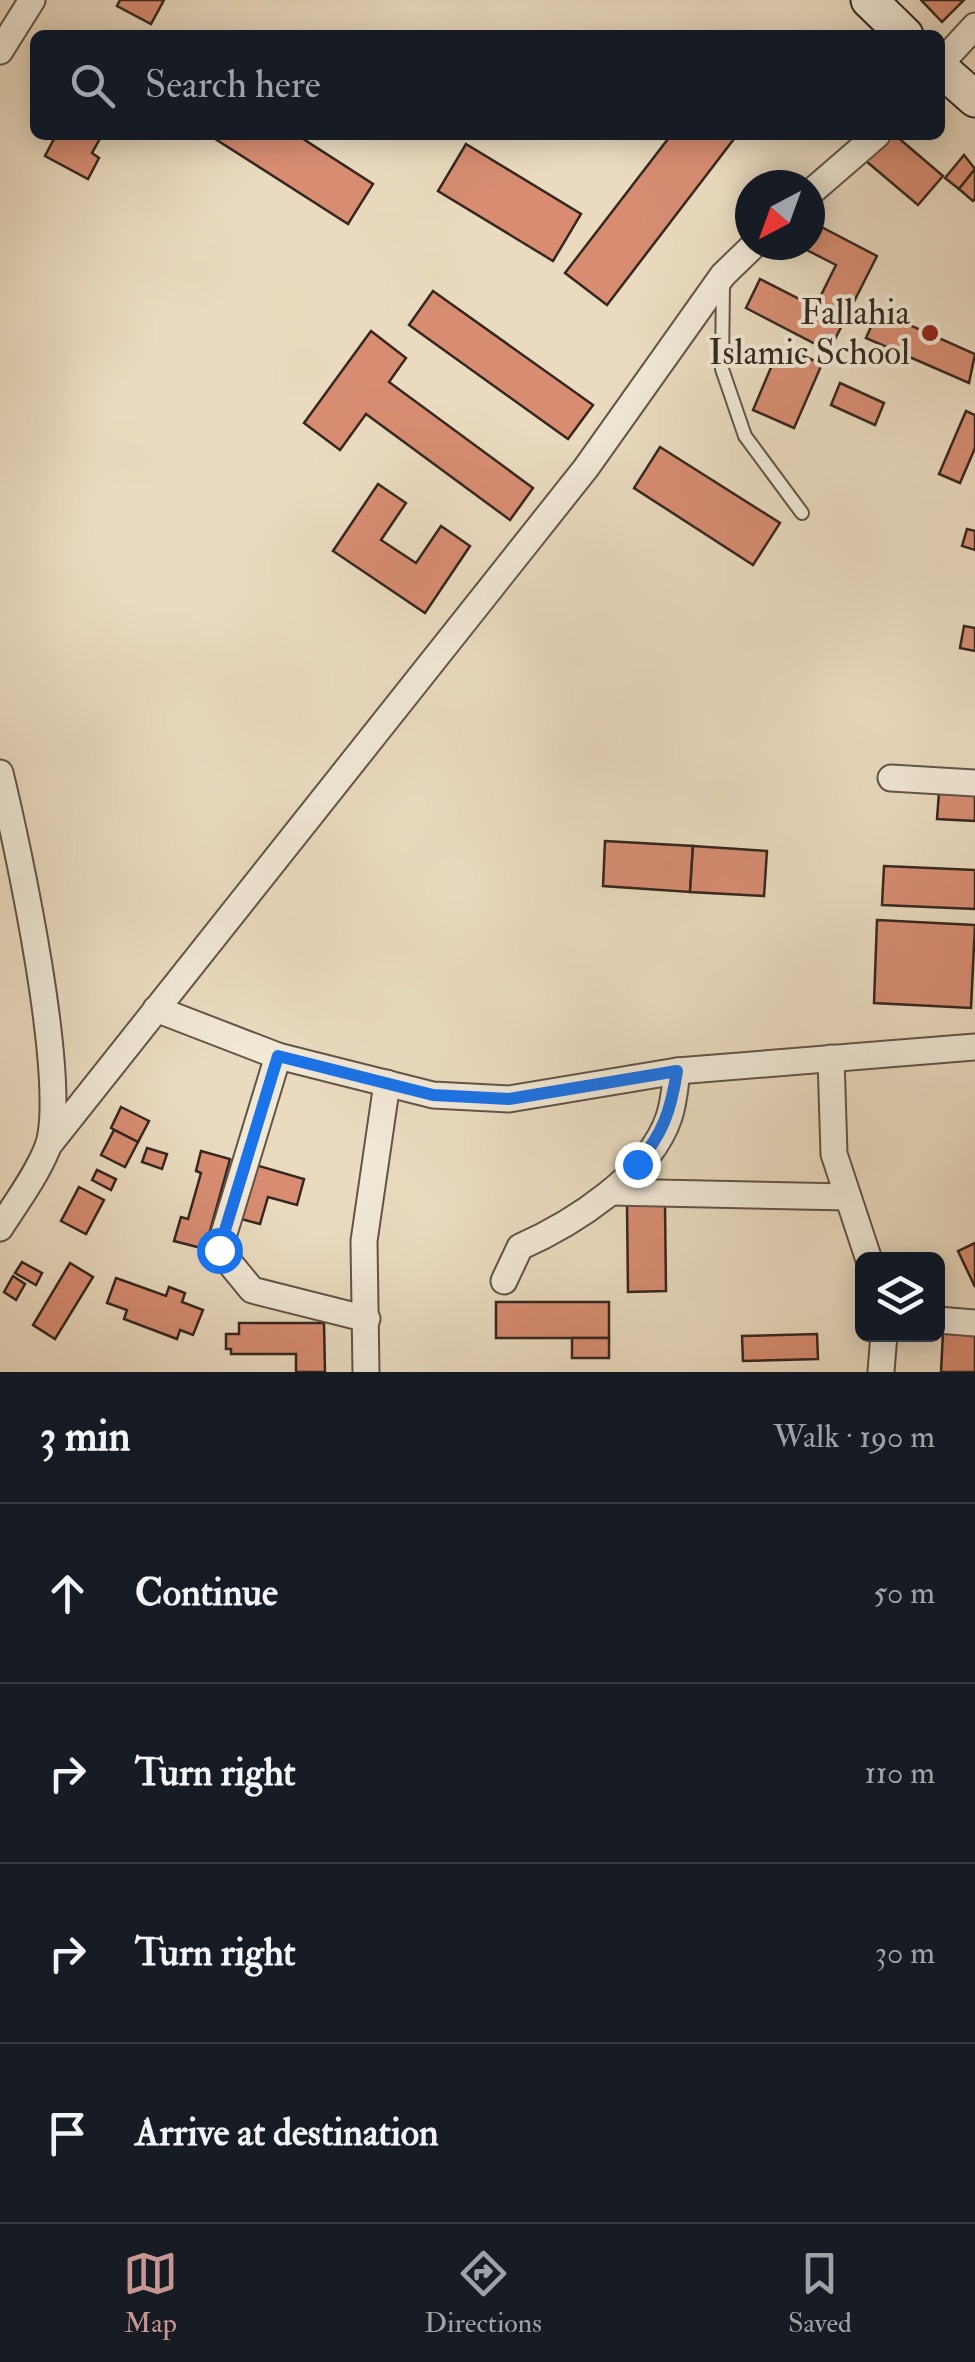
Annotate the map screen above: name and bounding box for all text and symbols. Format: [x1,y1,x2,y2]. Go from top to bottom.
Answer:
search box [30,30,945,140]
icon: search [65,58,120,113]
text: Search here [145,61,321,109]
north arrow [735,170,825,260]
place label: Fallahia Islamic School [708,291,911,375]
marker: Fallahia Islamic School [919,322,941,344]
route end [615,1142,661,1188]
route start [197,1228,243,1274]
map controls [855,1252,945,1342]
button: layers [855,1252,945,1342]
text: 3 min [40,1411,130,1463]
text: Walk · 190 m [773,1417,935,1457]
icon: ahead [40,1566,95,1621]
text: Continue [135,1569,278,1617]
text: 50 m [873,1573,935,1613]
icon: right [40,1746,95,1801]
text: Turn right [135,1749,296,1797]
text: 110 m [864,1753,935,1793]
icon: right [40,1926,95,1981]
text: Turn right [135,1929,296,1977]
text: 30 m [875,1933,935,1973]
icon: arrive [40,2106,95,2161]
text: Arrive at destination [135,2109,439,2157]
tab: Map [123,2246,178,2341]
tab: Directions [424,2246,542,2341]
tab: Saved [788,2246,852,2341]

